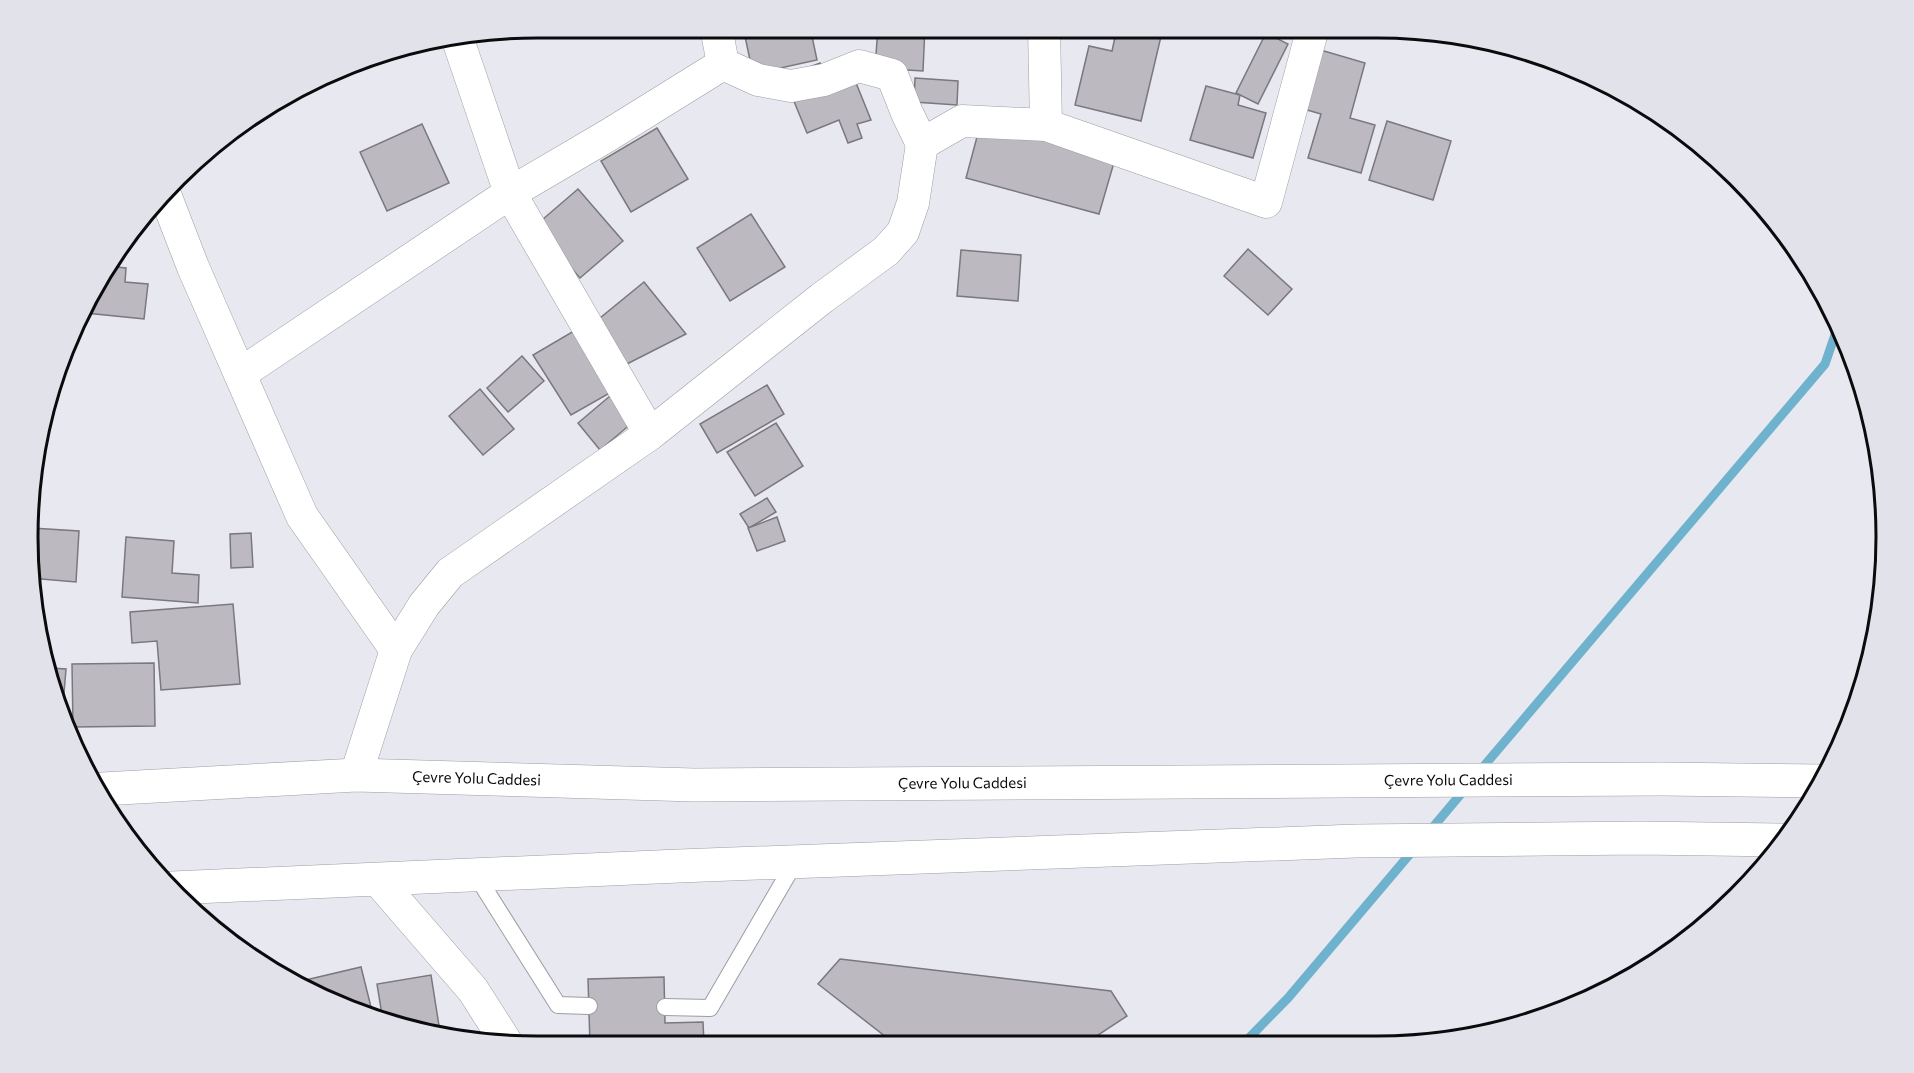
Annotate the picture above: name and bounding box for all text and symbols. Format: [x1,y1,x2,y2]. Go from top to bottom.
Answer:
street label: Çevre Yolu Caddesi [412,767,541,788]
street label: Çevre Yolu Caddesi [1384,770,1513,789]
street label: Çevre Yolu Caddesi [898,773,1027,792]

